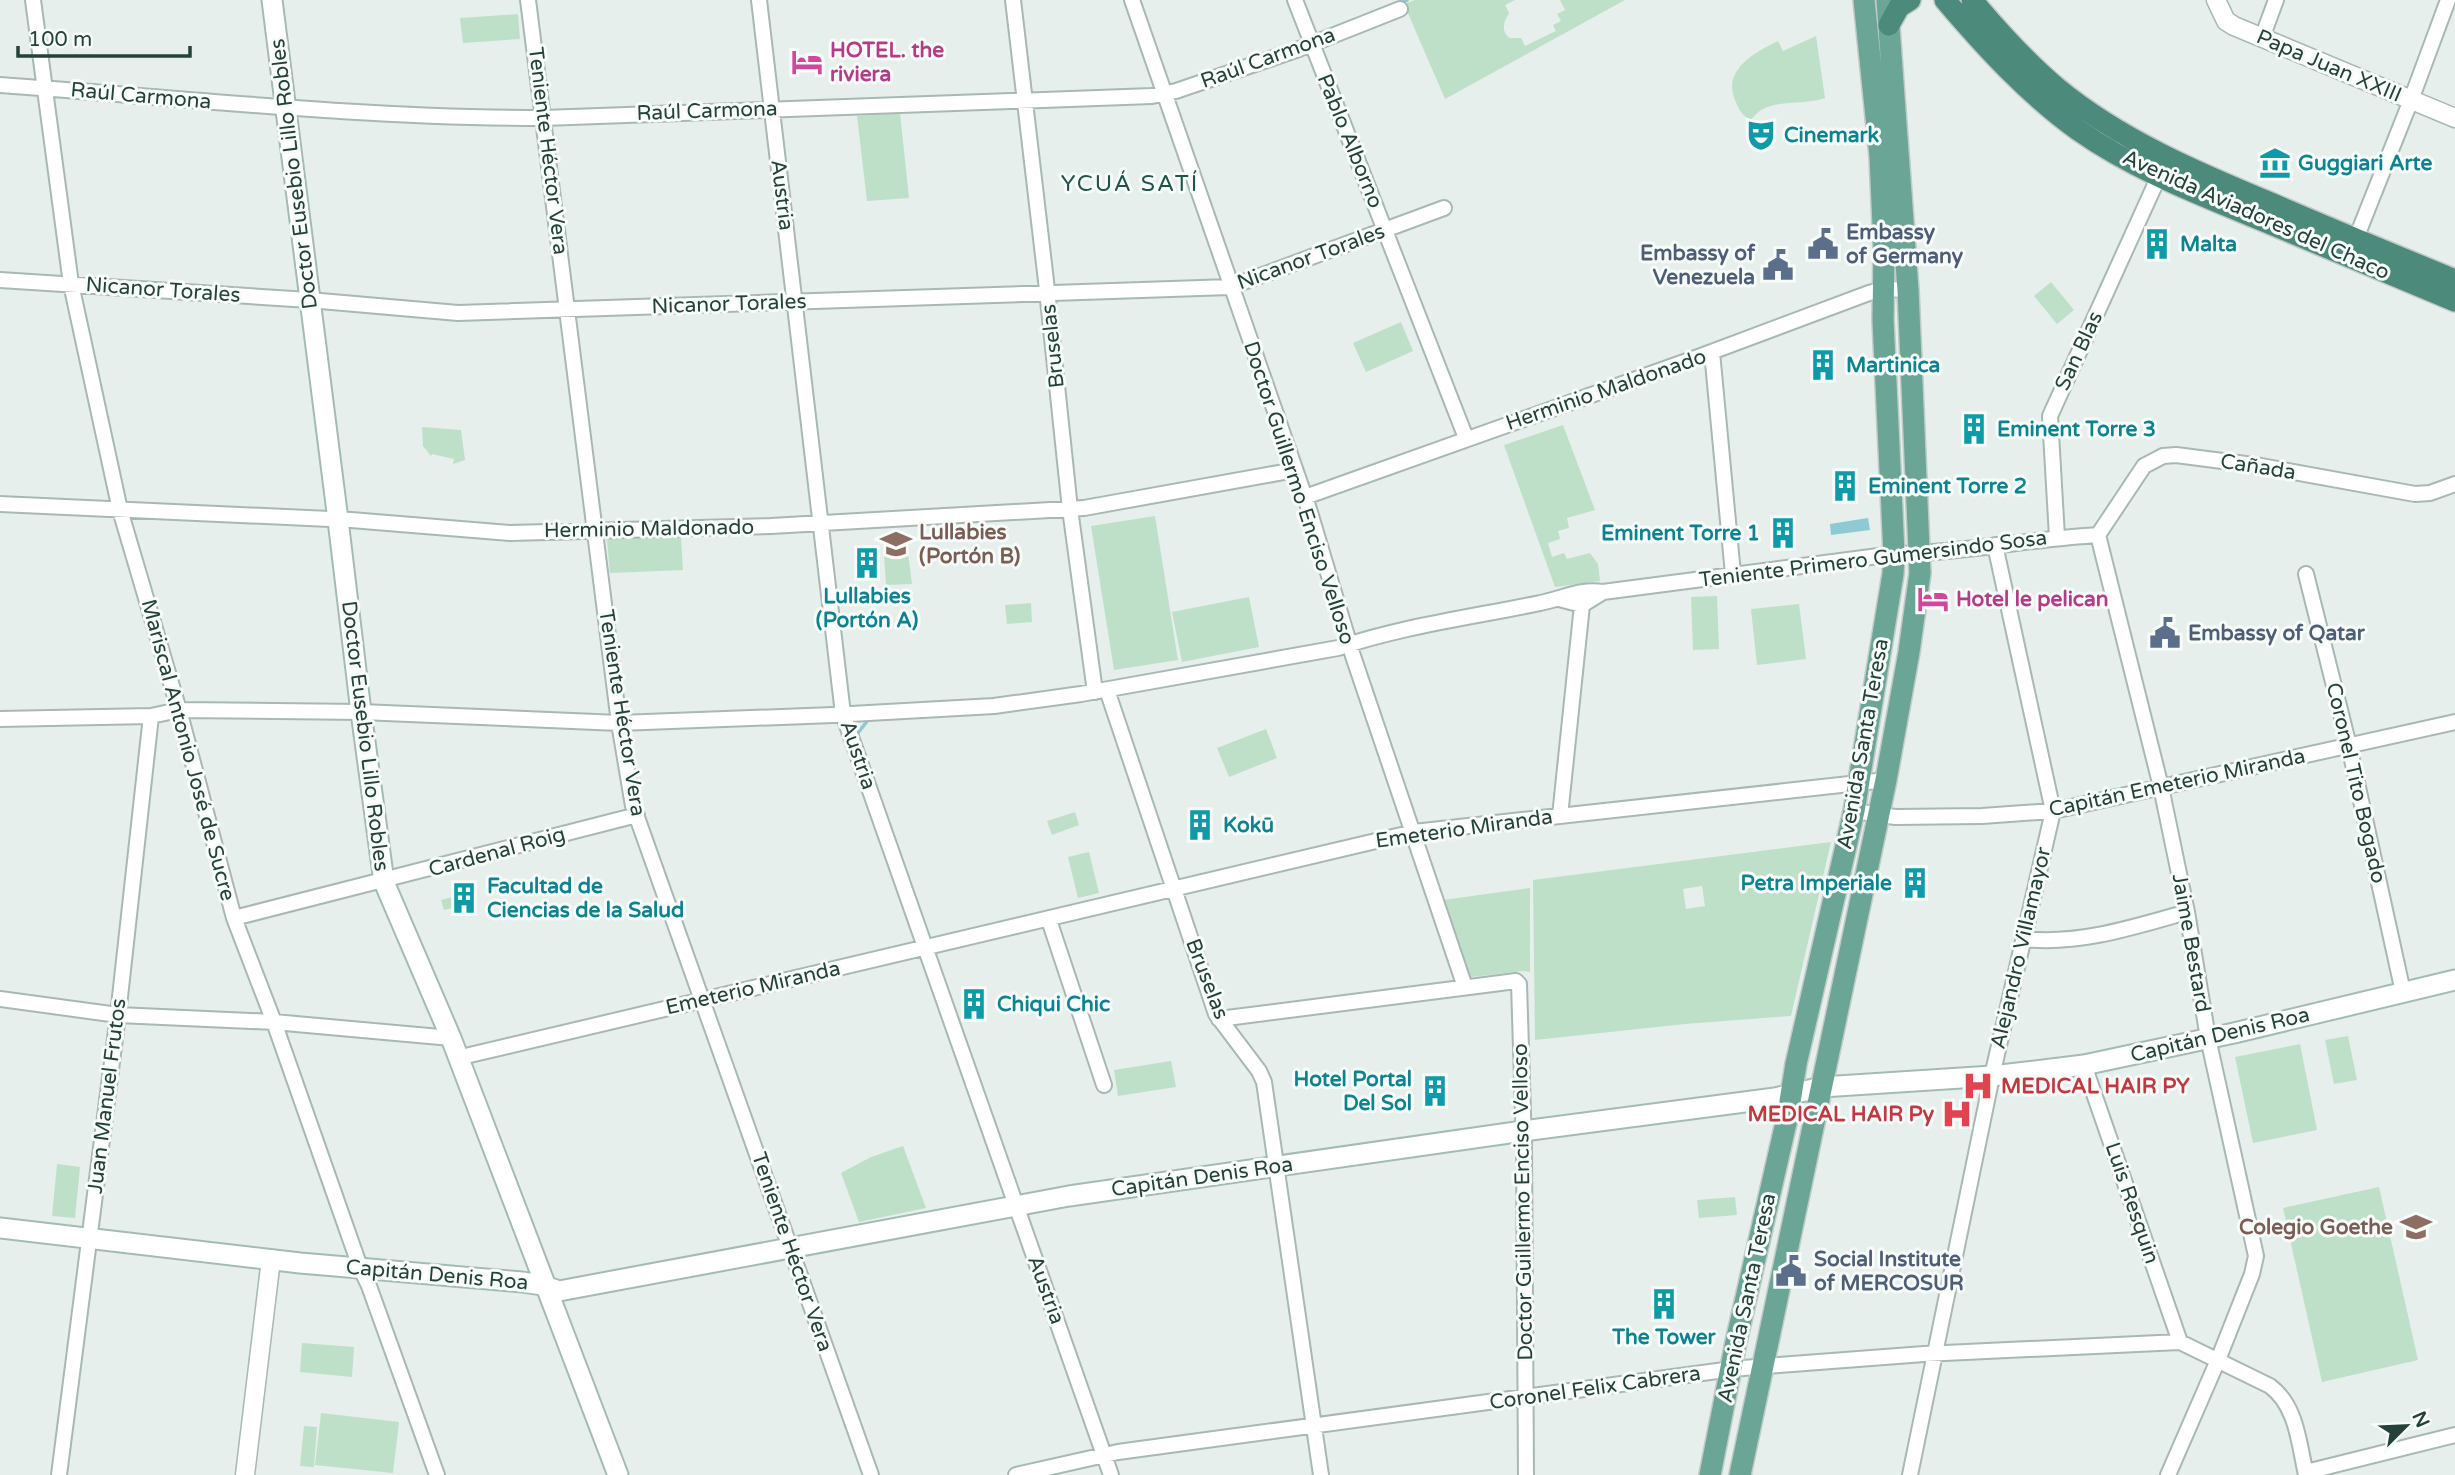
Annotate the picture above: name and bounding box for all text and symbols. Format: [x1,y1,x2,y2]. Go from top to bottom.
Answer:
scale bar [18,14,189,58]
street label: Raúl Carmona [1197,22,1339,94]
street label: Papa Juan XXIII [2253,24,2405,108]
text: 100 m [28,27,92,52]
street label: Doctor Eusebio Lillo Robles [265,37,323,311]
place label: HOTEL. the riviera [830,38,944,87]
hotel icon: HOTEL. the riviera [790,45,824,79]
street label: Teniente Héctor Vera [523,46,573,256]
street label: Pablo Alborno [1312,70,1388,212]
street label: Raúl Carmona [70,77,212,115]
street label: Raúl Carmona [636,96,778,126]
theatre icon: Cinemark [1744,118,1778,152]
place label: Cinemark [1784,123,1880,148]
street label: Avenida Aviadores del Chaco [2119,145,2393,285]
museum icon: Guggiari Arte [2258,146,2292,180]
place label: Guggiari Arte [2298,151,2432,176]
street label: Austria [765,158,799,232]
district label: YCUÁ SATÍ [1061,170,1199,198]
street label: Nicanor Torales [1234,219,1388,295]
place label: Embassy of Germany [1846,220,1964,269]
public building icon: Embassy of Germany [1806,227,1840,261]
building icon: Malta [2140,227,2174,261]
place label: Malta [2180,232,2237,257]
place label: Embassy of Venezuela [1640,241,1756,290]
public building icon: Embassy of Venezuela [1761,248,1795,282]
street label: Nicanor Torales [85,272,241,308]
street label: Nicanor Torales [651,289,807,319]
street label: Bruselas [1036,303,1070,389]
street label: San Blas [2050,307,2108,395]
street label: Doctor Guillermo Enciso Velloso [1238,338,1360,648]
street label: Herminio Maldonado [1503,344,1709,436]
building icon: Martinica [1806,348,1840,382]
place label: Martinica [1846,353,1940,378]
building icon: Eminent Torre 3 [1957,412,1991,446]
place label: Eminent Torre 3 [1997,417,2156,442]
street label: Cañada [2218,449,2298,485]
building icon: Eminent Torre 2 [1828,469,1862,503]
place label: Eminent Torre 2 [1868,474,2027,499]
street label: Herminio Maldonado [544,515,754,543]
building icon: Eminent Torre 1 [1766,516,1800,550]
place label: Lullabies (Portón B) [919,520,1020,569]
place label: Eminent Torre 1 [1601,521,1760,546]
street label: Teniente Primero Gumersindo Sosa [1698,525,2048,593]
school or university icon: Lullabies (Portón B) [879,527,913,561]
building icon: Lullabies (Portón A) [850,546,884,580]
hotel icon: Hotel le pelican [1916,582,1950,616]
place label: Lullabies (Portón A) [816,584,918,633]
place label: Hotel le pelican [1956,587,2109,612]
street label: Mariscal Antonio José de Sucre [136,597,240,904]
street label: Doctor Eusebio Lillo Robles [336,599,394,873]
street label: Teniente Héctor Vera [593,608,651,818]
public building icon: Embassy of Qatar [2148,616,2182,650]
place label: Embassy of Qatar [2188,621,2366,646]
street label: Avenida Santa Teresa [1832,637,1894,851]
street label: Coronel Tito Bogado [2321,680,2391,886]
street label: Austria [835,717,881,793]
street label: Capitán Emeterio Miranda [2046,744,2308,822]
street label: Emeterio Miranda [1374,804,1554,854]
building icon: Kokū [1183,808,1217,842]
place label: Kokū [1223,813,1274,838]
street label: Cardenal Roig [426,822,568,882]
street label: Alejandro Villamayor [1986,845,2056,1051]
building icon: Petra Imperiale [1898,866,1932,900]
place label: Petra Imperiale [1741,871,1892,896]
street label: Jaime Bestard [2166,872,2216,1014]
place label: Facultad de Ciencias de la Salud [487,874,684,923]
building icon: Facultad de Ciencias de la Salud [447,881,481,915]
street label: Bruselas [1180,935,1234,1023]
street label: Emeterio Miranda [663,956,843,1020]
building icon: Chiqui Chic [957,987,991,1021]
place label: Chiqui Chic [997,992,1110,1017]
street label: Juan Manuel Frutos [83,997,131,1195]
street label: Capitán Denis Roa [2128,1002,2312,1068]
street label: Doctor Guillermo Enciso Velloso [1508,1043,1538,1361]
place label: Hotel Portal Del Sol [1294,1067,1412,1116]
hospital icon: MEDICAL HAIR PY [1961,1069,1995,1103]
building icon: Hotel Portal Del Sol [1418,1074,1452,1108]
place label: MEDICAL HAIR PY [2001,1074,2190,1099]
hospital icon: MEDICAL HAIR Py [1940,1097,1974,1131]
place label: MEDICAL HAIR Py [1747,1102,1935,1127]
street label: Luis Resquin [2100,1139,2164,1267]
street label: Teniente Héctor Vera [746,1149,838,1355]
street label: Capitán Denis Roa [1110,1152,1294,1202]
street label: Avenida Santa Teresa [1713,1191,1781,1405]
school or university icon: Colegio Goethe [2399,1210,2433,1244]
place label: Colegio Goethe [2239,1215,2393,1240]
place label: Social Institute of MERCOSUR [1814,1247,1964,1296]
street label: Austria [1022,1252,1070,1328]
public building icon: Social Institute of MERCOSUR [1774,1254,1808,1288]
street label: Capitán Denis Roa [345,1255,529,1295]
building icon: The Tower [1647,1287,1681,1321]
place label: The Tower [1611,1325,1717,1350]
street label: Coronel Felix Cabrera [1488,1361,1702,1415]
north arrow [2371,1391,2441,1461]
text: N [2407,1408,2434,1431]

